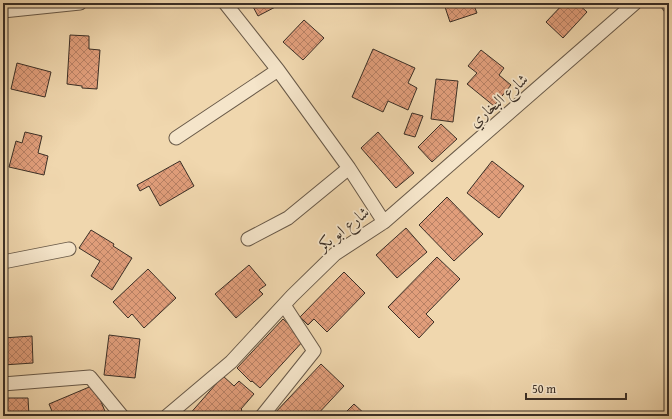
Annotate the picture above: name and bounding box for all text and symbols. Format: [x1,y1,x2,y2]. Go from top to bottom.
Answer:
street label: شارع البخاري [463,67,534,134]
street label: شارع ابو بكر [310,200,375,259]
scale bar [526,375,626,401]
text: 50 m [532,380,556,397]

